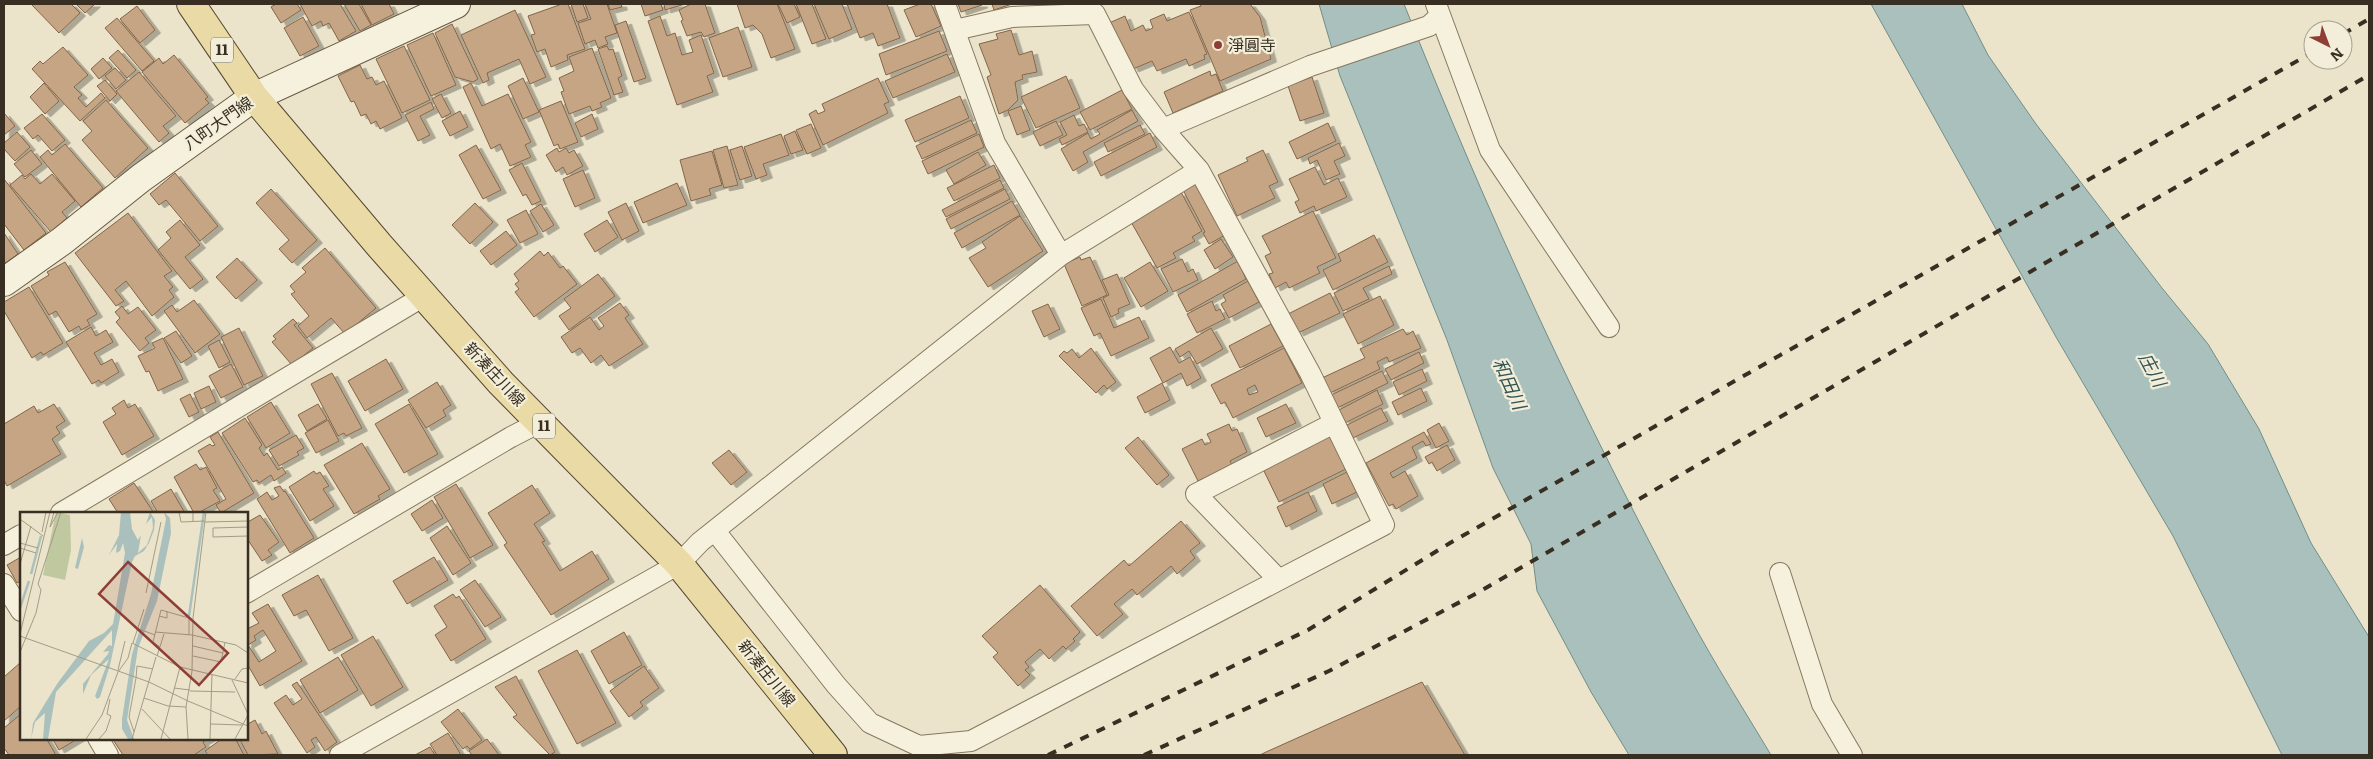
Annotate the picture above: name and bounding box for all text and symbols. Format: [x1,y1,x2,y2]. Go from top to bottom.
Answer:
north arrow [2303,20,2353,70]
place label: 淨圓寺 [1228,32,1276,56]
road number: 11 [211,38,233,62]
marker: 淨圓寺 [1212,39,1224,51]
text: N [2326,44,2348,67]
street label: 八町大門線 [178,89,257,155]
street label: 新湊庄川線 [460,336,532,411]
water label: 庄川 [2133,347,2175,393]
water label: 和田川 [1487,353,1534,415]
road number: 11 [533,414,555,438]
inset map [20,512,248,739]
street label: 新湊庄川線 [733,634,802,711]

